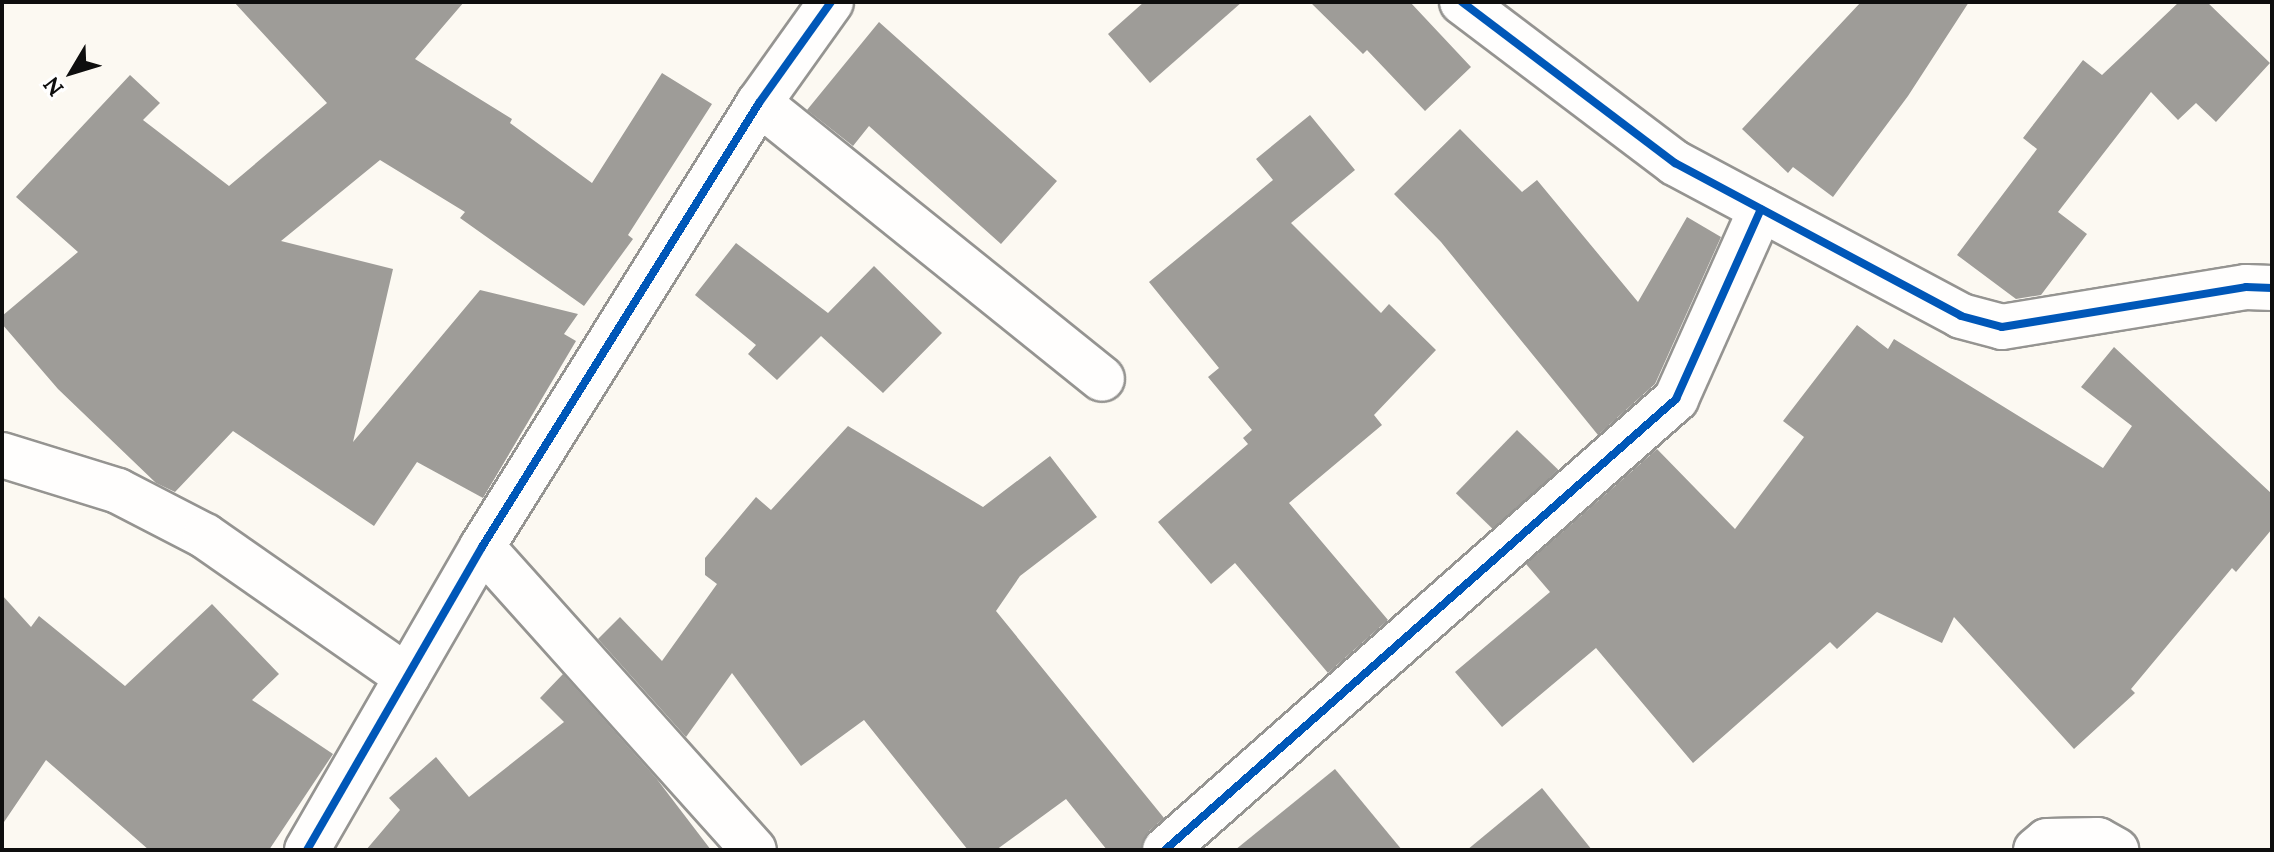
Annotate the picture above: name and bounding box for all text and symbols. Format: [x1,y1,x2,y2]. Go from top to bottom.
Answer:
north arrow [32,32,112,112]
text: N [37,71,69,102]

